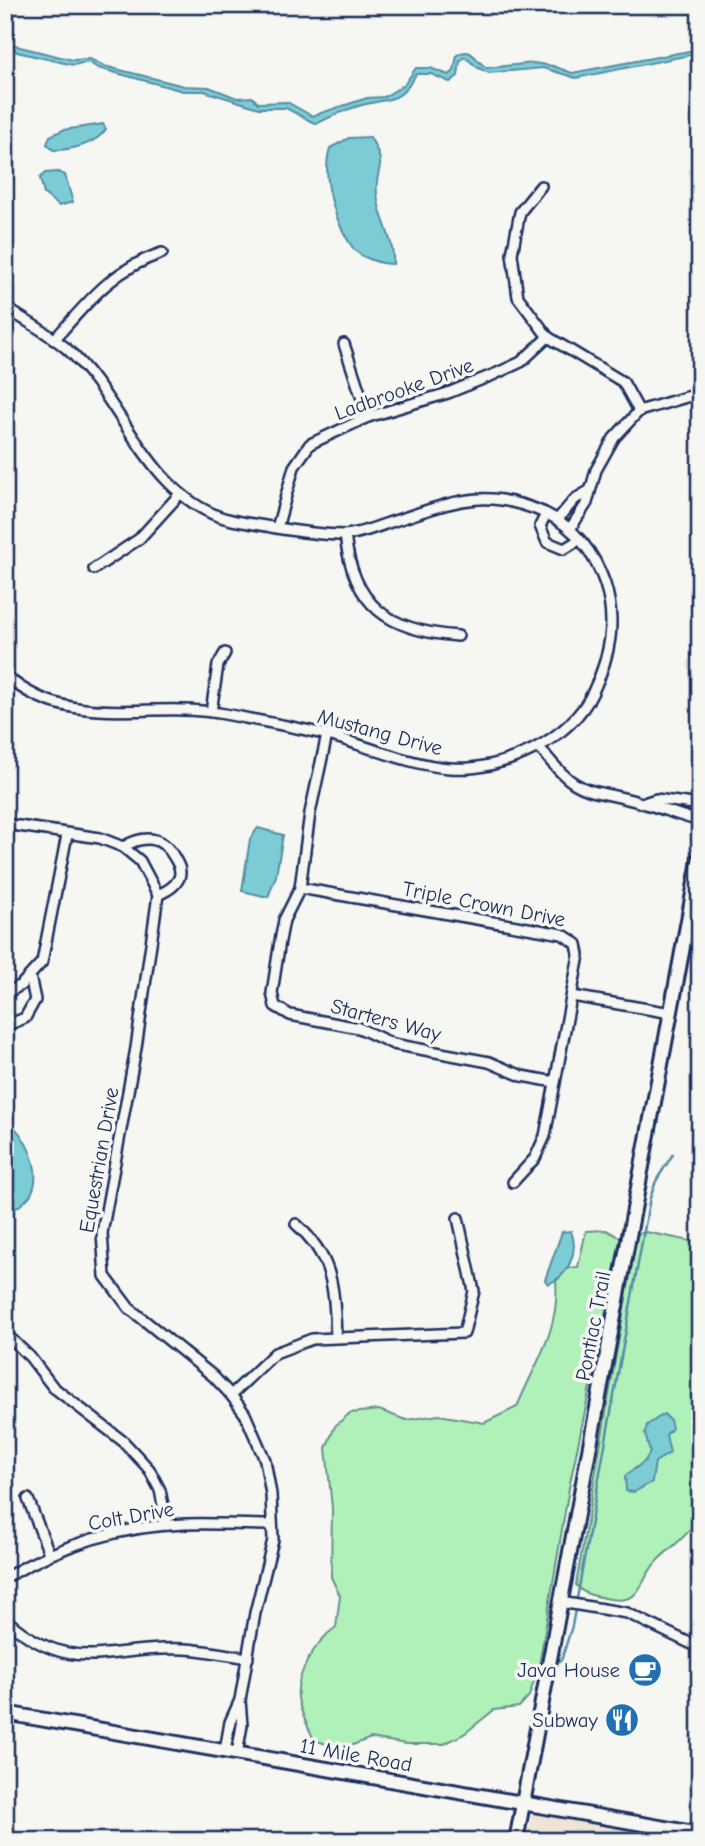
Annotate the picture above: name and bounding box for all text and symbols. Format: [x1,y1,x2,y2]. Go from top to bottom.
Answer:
street label: Ladbrooke Drive [331,353,477,425]
street label: Mustang Drive [315,704,445,760]
street label: Triple Crown Drive [400,876,568,932]
street label: Starters Way [328,994,444,1046]
street label: Equestrian Drive [74,1085,124,1235]
street label: Pontiac Trail [571,1269,615,1383]
street label: Colt Drive [86,1497,176,1535]
cafe icon: Java House [626,1651,664,1689]
place label: Java House [517,1658,620,1682]
restaurant icon: Subway [603,1701,641,1739]
place label: Subway [532,1708,599,1732]
street label: 11 Mile Road [298,1733,414,1777]

